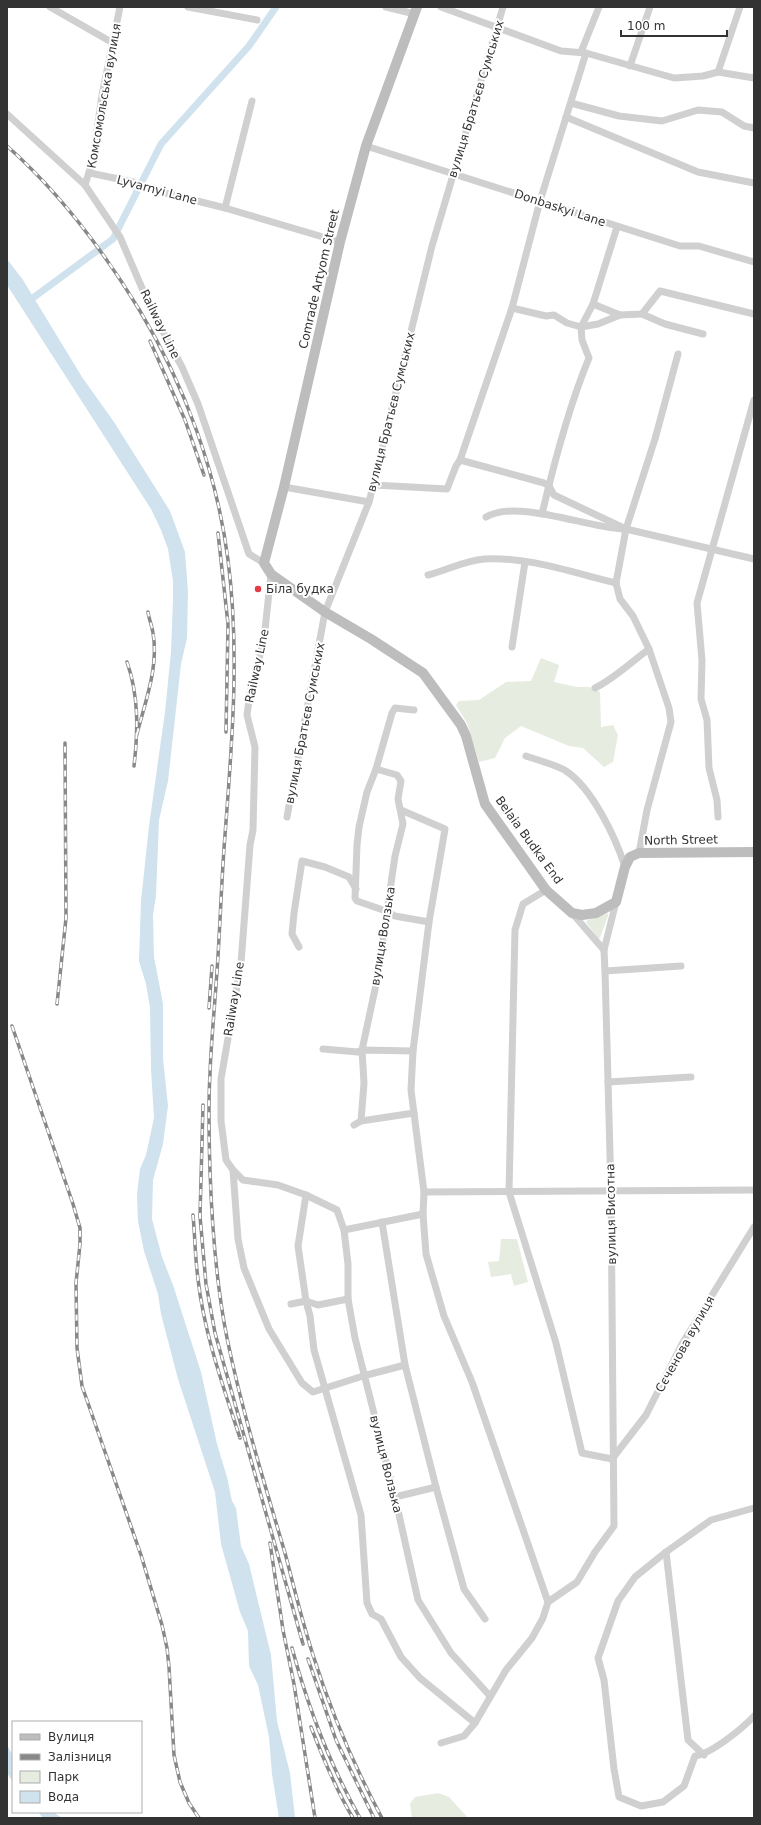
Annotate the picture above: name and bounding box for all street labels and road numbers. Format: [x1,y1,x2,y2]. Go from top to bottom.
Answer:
street label: вулиця Братьєв Сумських [445,19,507,179]
street label: Комсомольська вулиця [84,22,124,170]
street label: Lyvarnyi Lane [115,173,199,207]
street label: Donbaskyi Lane [513,187,607,229]
street label: Comrade Artyom Street [296,208,342,350]
street label: Railway Line [137,287,183,361]
street label: вулиця Братьєв Сумських [364,331,418,493]
street label: Railway Line [242,628,272,704]
street label: вулиця Братьєв Сумських [282,641,328,805]
street label: Belaia Budka End [492,793,566,887]
street label: North Street [644,832,718,848]
street label: вулиця Волзька [368,885,398,987]
street label: Railway Line [221,961,247,1037]
street label: вулиця Висотна [603,1163,619,1265]
street label: Сєченова вулиця [653,1293,717,1395]
street label: вулиця Волзька [367,1414,405,1514]

